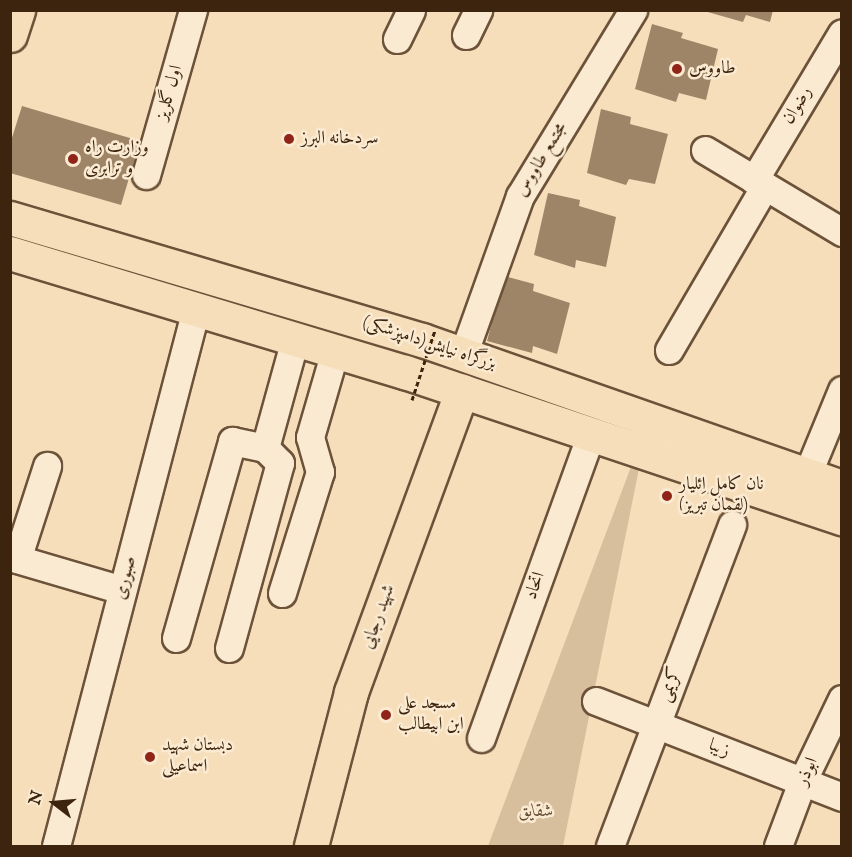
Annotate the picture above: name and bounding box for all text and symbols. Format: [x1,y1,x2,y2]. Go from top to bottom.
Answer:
place label: طاووس [689,58,736,80]
marker: طاووس [670,62,684,76]
street label: اول گلریز [152,63,188,123]
street label: رضوان [778,83,818,129]
street label: مجتمع طاووس [511,119,573,201]
place label: سردخانه البرز [301,128,379,150]
marker: سردخانه البرز [282,132,296,146]
place label: وزارت راه و ترابری [85,138,149,180]
marker: وزارت راه و ترابری [66,152,80,166]
street label: بزرگراه نیایش(دامپزشکی) [360,312,498,376]
place label: نان کامل اِئلیار (لقمان تبریز) [679,475,764,518]
marker: نان کامل اِئلیار (لقمان تبریز) [660,489,674,503]
street label: صبوری [110,554,142,602]
street label: اتحاد [521,569,551,603]
street label: شهید رجایی [357,582,401,652]
street label: کریمی [655,665,687,705]
place label: مسجد علی ابن ابیطالب [398,694,464,736]
marker: مسجد علی ابن ابیطالب [379,708,393,722]
street label: زیبا [705,735,733,763]
place label: دبستان شهید اسماعیلی [162,736,233,778]
marker: دبستان شهید اسماعیلی [143,750,157,764]
street label: ابوذر [792,754,824,790]
north arrow [24,773,84,833]
text: N [25,789,48,807]
park label: شقایق [518,801,554,823]

